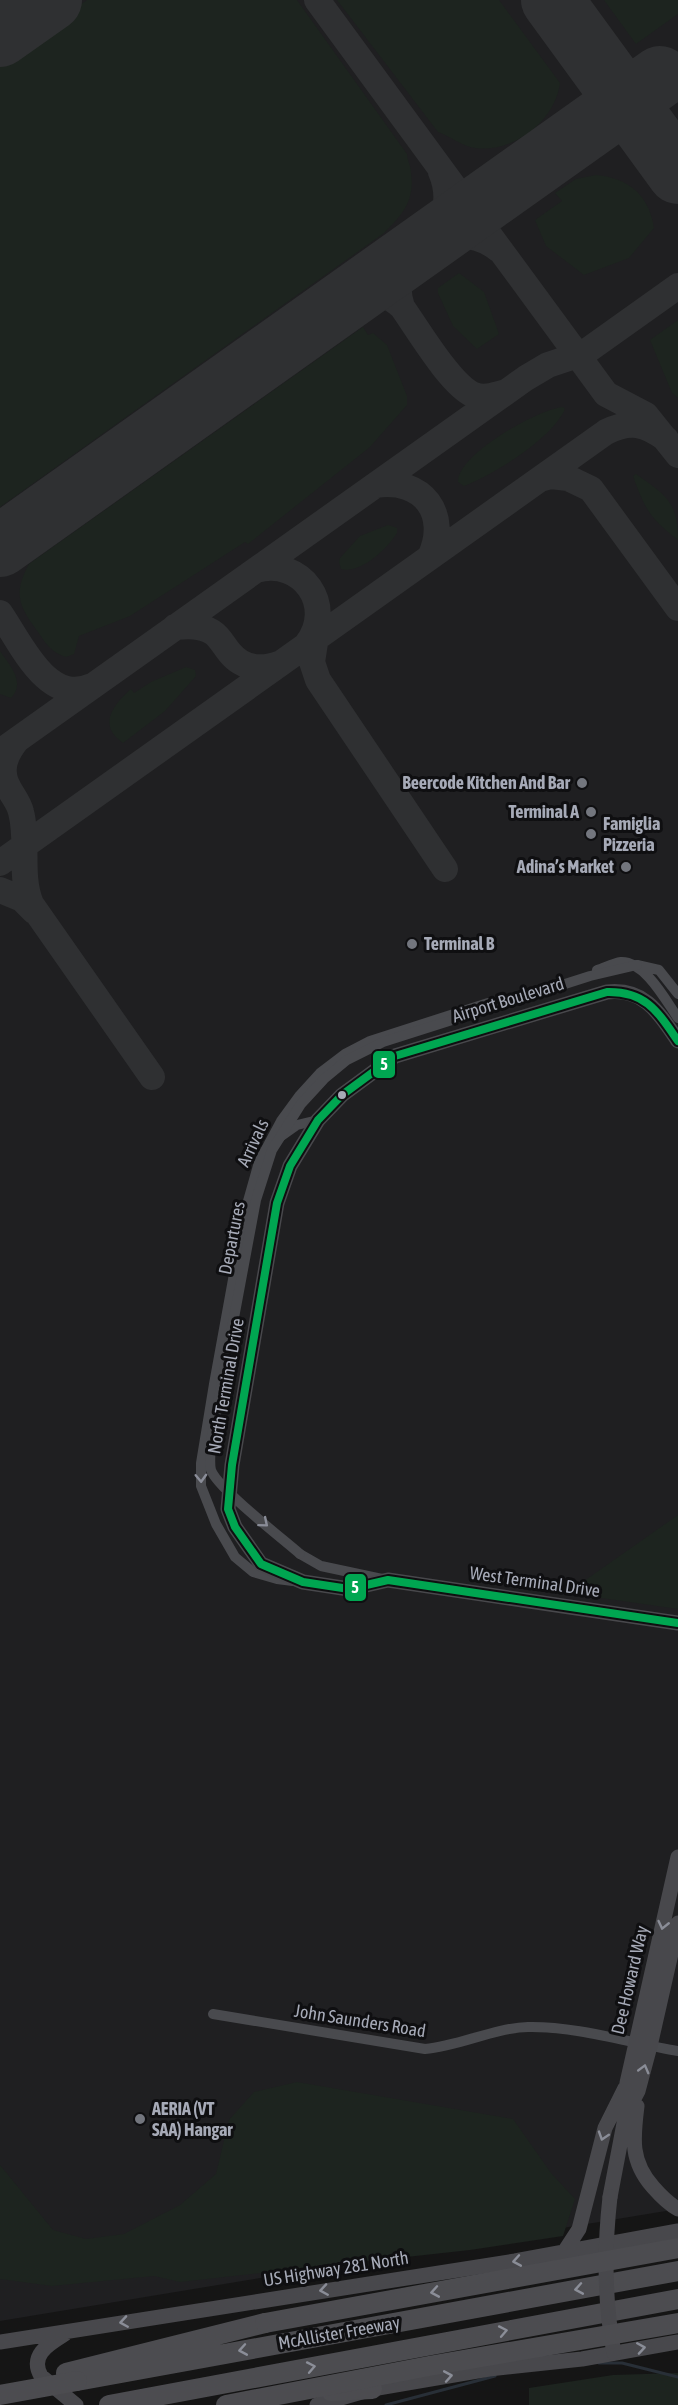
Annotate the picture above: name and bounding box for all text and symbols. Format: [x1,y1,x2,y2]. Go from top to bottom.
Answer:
place label: Beercode Kitchen And Bar [402,772,571,793]
marker: Beercode Kitchen And Bar [575,776,589,790]
place label: Terminal A [508,801,579,822]
marker: Terminal A [584,805,598,819]
place label: Famiglia Pizzeria [603,813,660,855]
marker: Famiglia Pizzeria [584,827,598,841]
place label: Adina’s Market [516,856,615,877]
marker: Adina’s Market [619,860,633,874]
place label: Terminal B [424,933,495,954]
marker: Terminal B [405,937,419,951]
street label: Airport Boulevard [449,973,566,1026]
line badge: 5 [372,1050,396,1079]
text: 5 [380,1055,388,1073]
unlabelled marker [336,1089,348,1101]
street label: Arrivals [232,1116,273,1170]
street label: Departures [214,1200,249,1276]
street label: North Terminal Drive [203,1316,248,1455]
one-way arrow [195,1474,208,1483]
one-way arrow [257,1516,268,1527]
street label: West Terminal Drive [469,1562,602,1601]
line badge: 5 [344,1573,367,1602]
text: 5 [351,1578,359,1596]
one-way arrow [657,1919,670,1929]
street label: Dee Howard Way [607,1923,652,2036]
street label: John Saunders Road [293,2000,427,2041]
one-way arrow [637,2064,649,2075]
place label: AERIA (VT SAA) Hangar [151,2098,233,2140]
marker: AERIA (VT SAA) Hangar [133,2112,147,2126]
one-way arrow [597,2130,610,2141]
street label: US Highway 281 North [262,2247,410,2290]
one-way arrow [513,2254,523,2267]
one-way arrow [574,2282,584,2295]
one-way arrow [320,2284,329,2296]
one-way arrow [430,2285,440,2298]
street label: McAllister Freeway [276,2311,401,2354]
one-way arrow [119,2315,129,2328]
one-way arrow [498,2326,507,2338]
one-way arrow [636,2343,646,2355]
one-way arrow [238,2344,247,2356]
one-way arrow [306,2361,316,2374]
one-way arrow [443,2370,453,2383]

